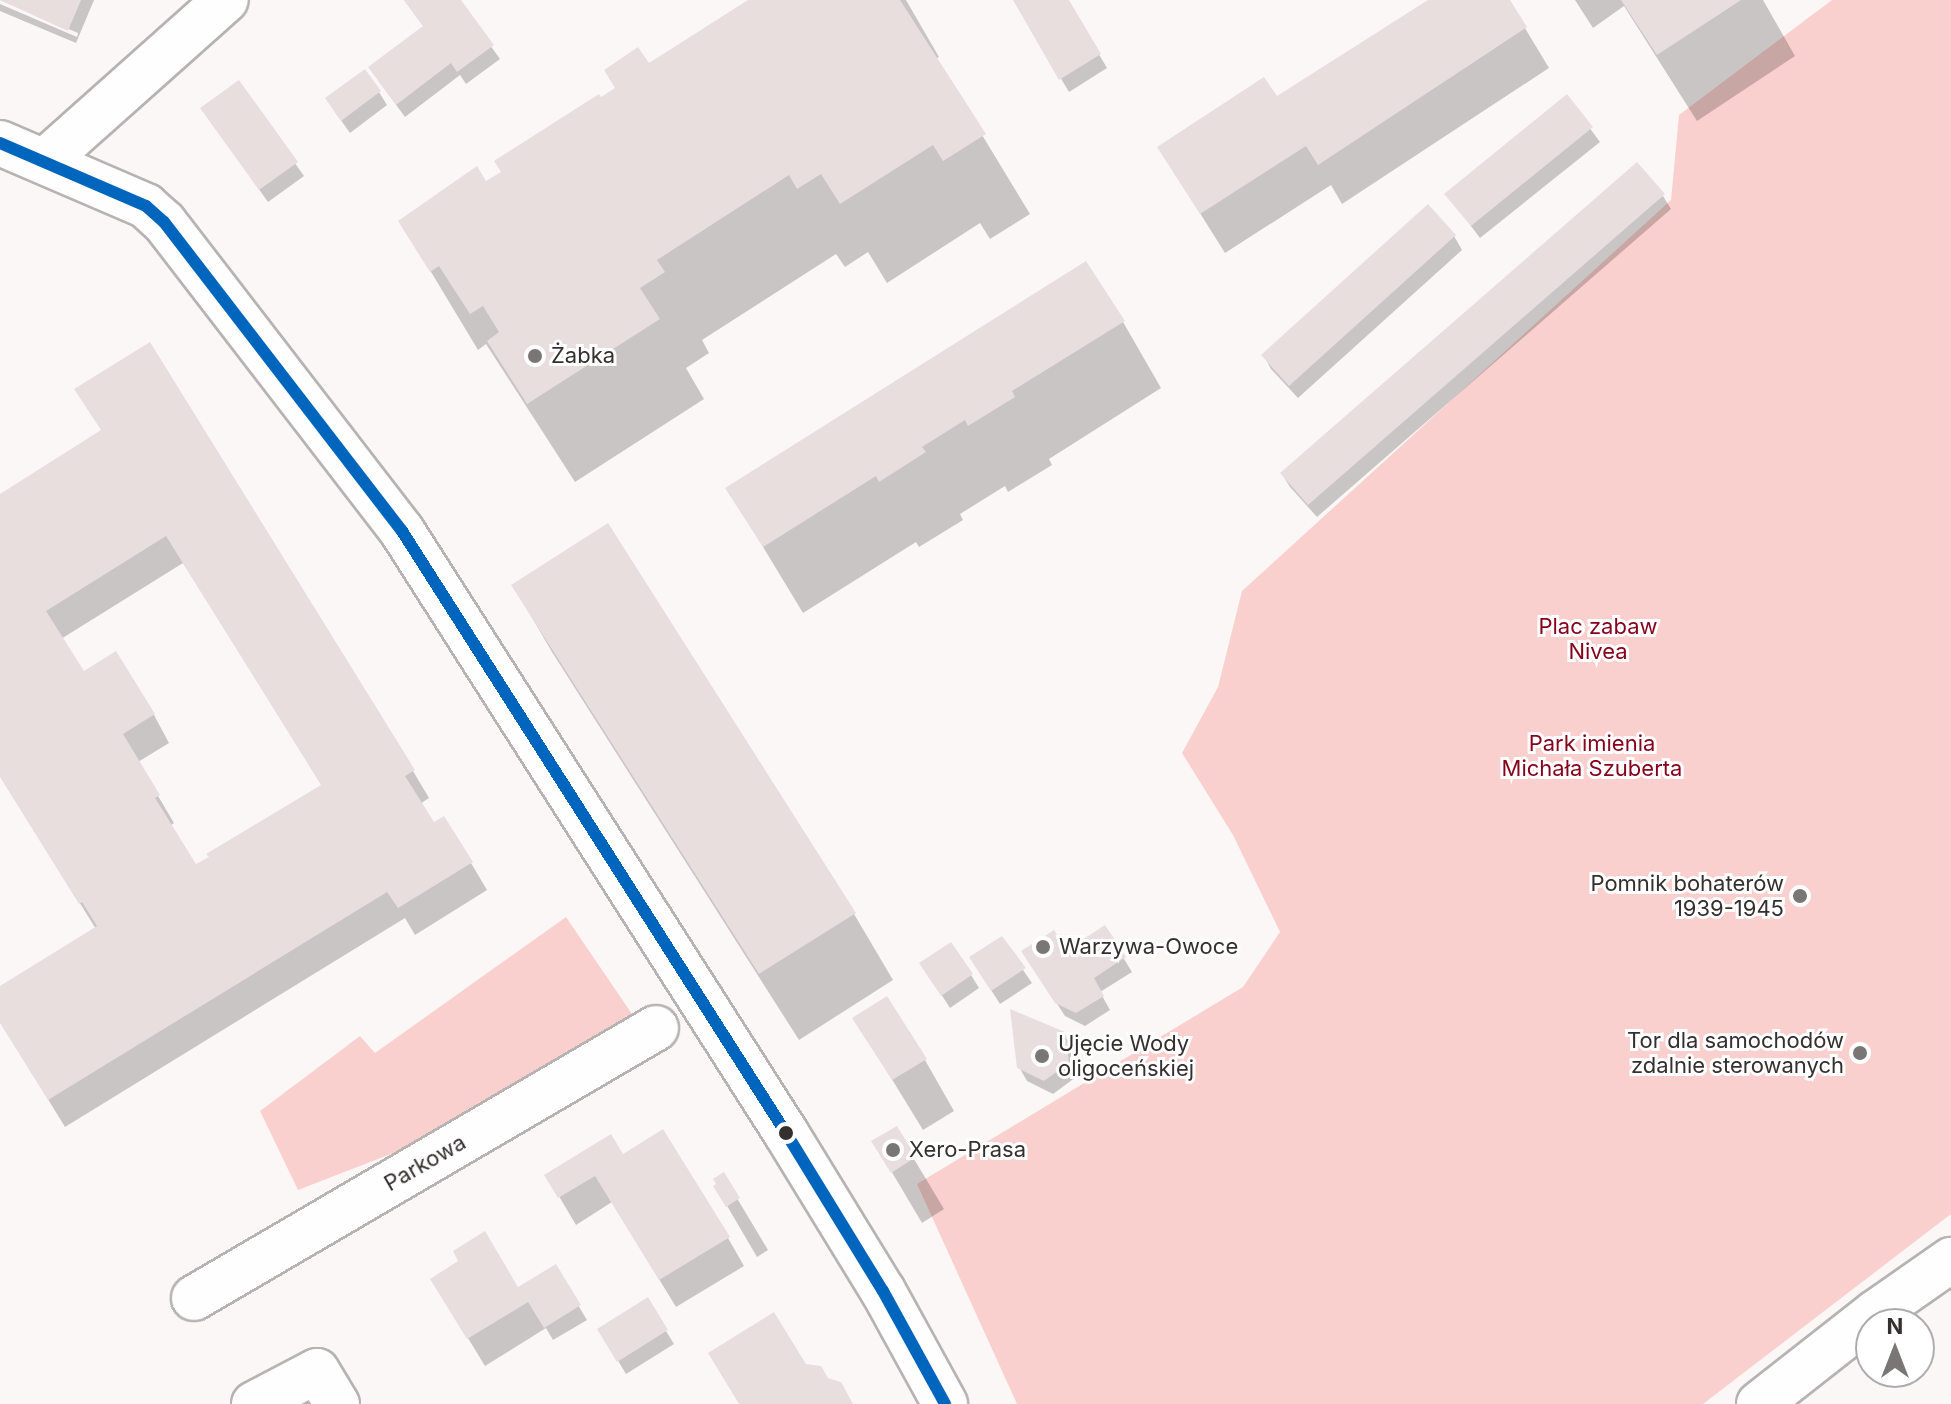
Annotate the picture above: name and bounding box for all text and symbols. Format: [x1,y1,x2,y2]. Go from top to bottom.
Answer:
place label: Żabka [551,343,615,369]
marker: Żabka [526,347,544,365]
park label: Plac zabaw Nivea [1538,613,1658,664]
park label: Park imienia Michała Szuberta [1502,730,1682,782]
place label: Pomnik bohaterów 1939-1945 [1590,870,1784,922]
marker: Pomnik bohaterów 1939-1945 [1791,887,1809,905]
place label: Warzywa-Owoce [1059,934,1238,960]
marker: Warzywa-Owoce [1034,938,1052,956]
place label: Tor dla samochodów zdalnie sterowanych [1627,1027,1844,1078]
place label: Ujęcie Wody oligoceńskiej [1058,1030,1194,1082]
marker: Tor dla samochodów zdalnie sterowanych [1851,1044,1869,1062]
marker: Ujęcie Wody oligoceńskiej [1033,1047,1051,1065]
unlabelled marker [778,1125,794,1141]
street label: Parkowa [380,1129,470,1197]
place label: Xero-Prasa [909,1137,1026,1163]
marker: Xero-Prasa [884,1141,902,1159]
north arrow [1855,1308,1935,1388]
text: N [1887,1313,1903,1339]

